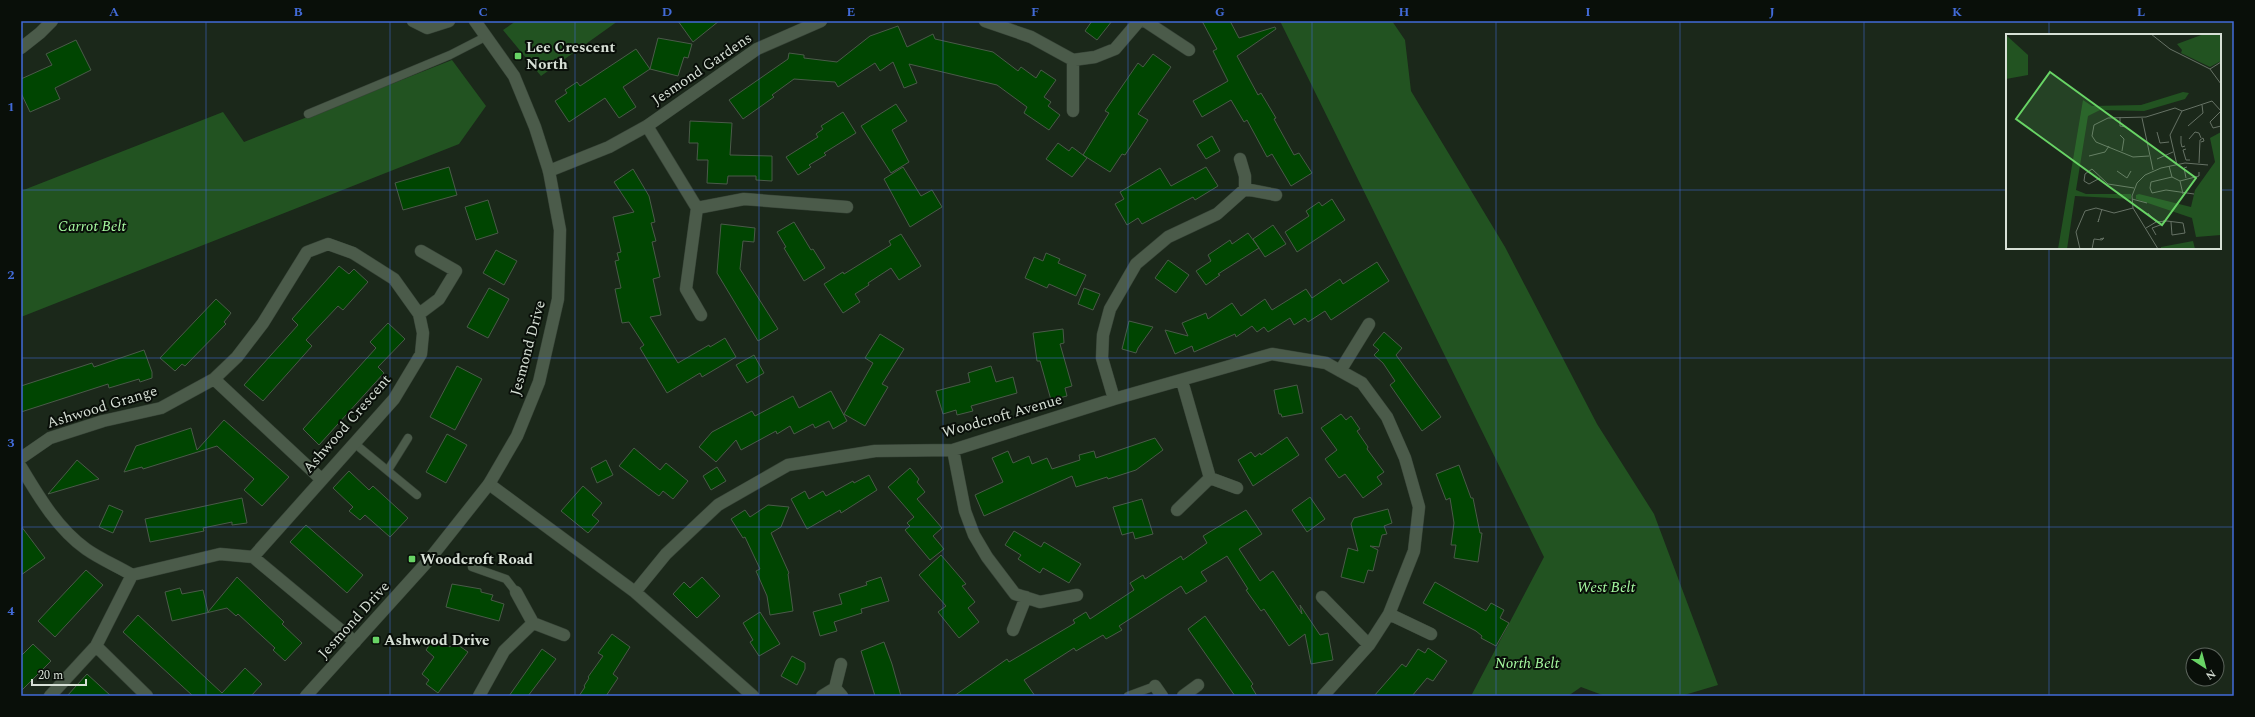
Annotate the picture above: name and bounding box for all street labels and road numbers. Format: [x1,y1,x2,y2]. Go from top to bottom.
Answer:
street label: Jesmond Gardens [647,27,757,111]
street label: Jesmond Drive [504,298,552,398]
street label: Ashwood Crescent [297,369,397,479]
street label: Ashwood Grange [44,379,160,435]
street label: Woodcroft Avenue [939,388,1065,444]
street label: Jesmond Drive [313,576,395,664]

